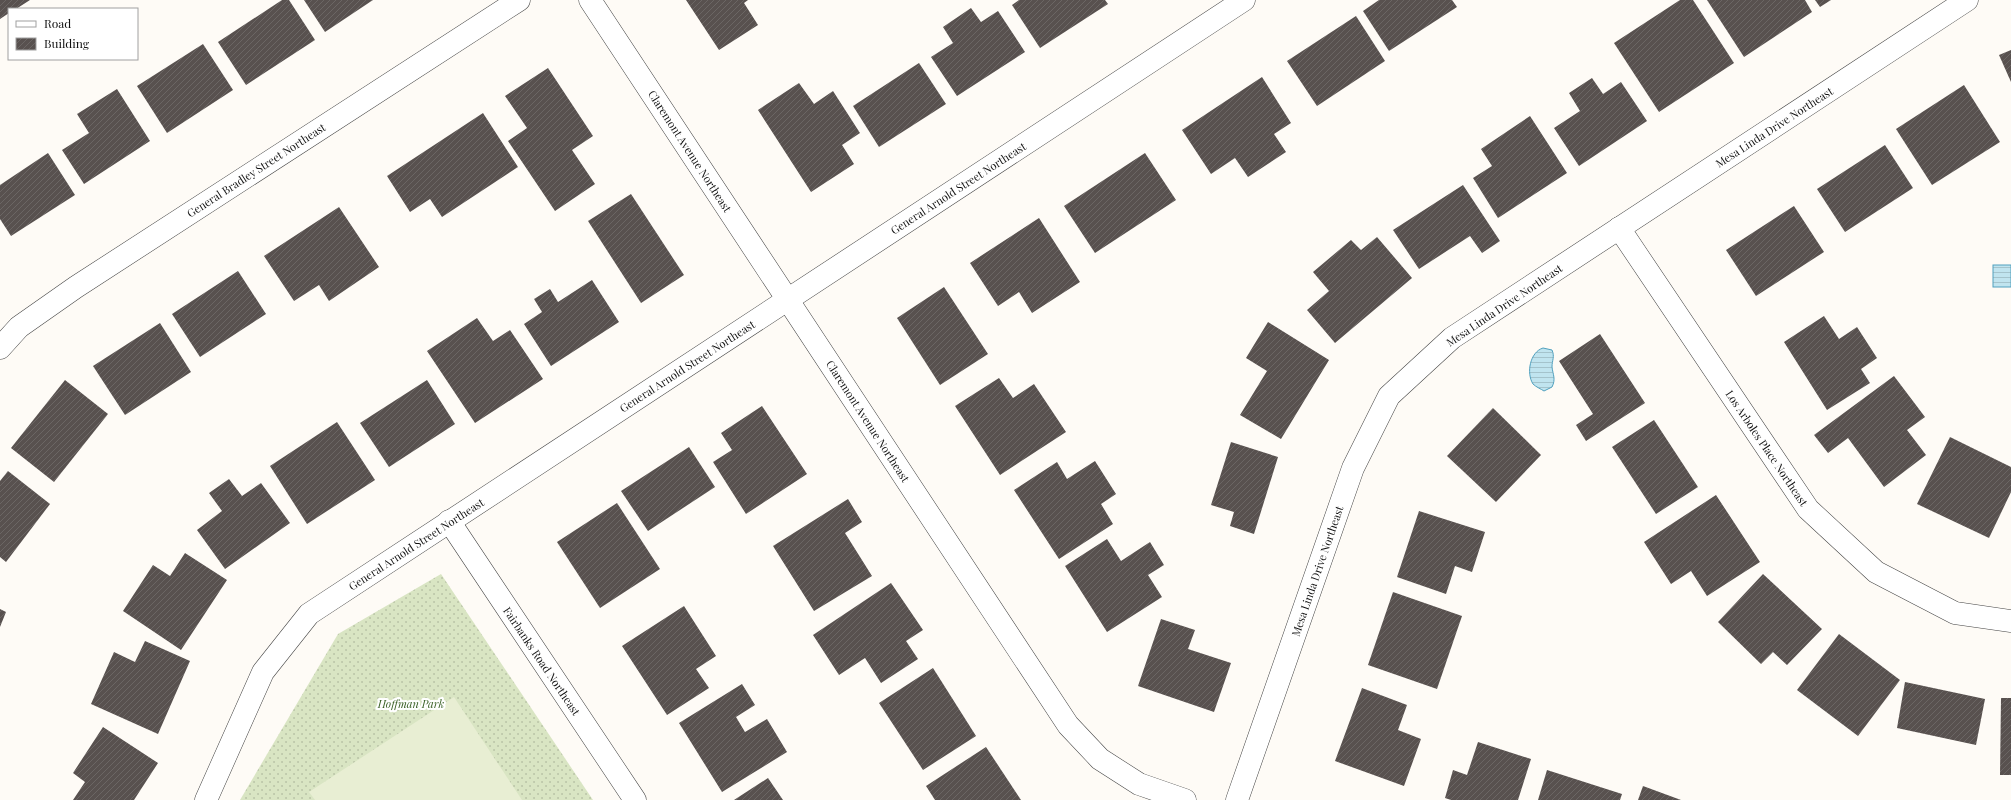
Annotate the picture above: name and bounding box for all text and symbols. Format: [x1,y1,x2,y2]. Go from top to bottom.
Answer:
legend [8,8,138,60]
text: Road [44,15,71,31]
text: Building [44,35,90,51]
street label: Mesa Linda Drive Northeast [1712,83,1836,171]
street label: Claremont Avenue Northeast [645,87,735,215]
street label: General Bradley Street Northeast [184,119,328,221]
street label: General Arnold Street Northeast [887,138,1029,237]
street label: Mesa Linda Drive Northeast [1443,260,1565,350]
street label: General Arnold Street Northeast [616,316,758,415]
street label: Claremont Avenue Northeast [823,357,913,485]
street label: Los Arboles Place Northeast [1722,387,1812,509]
street label: General Arnold Street Northeast [345,494,487,593]
street label: Mesa Linda Drive Northeast [1288,504,1346,638]
street label: Fairbanks Road Northeast [500,604,584,718]
park label: Hoffman Park [377,696,445,711]

